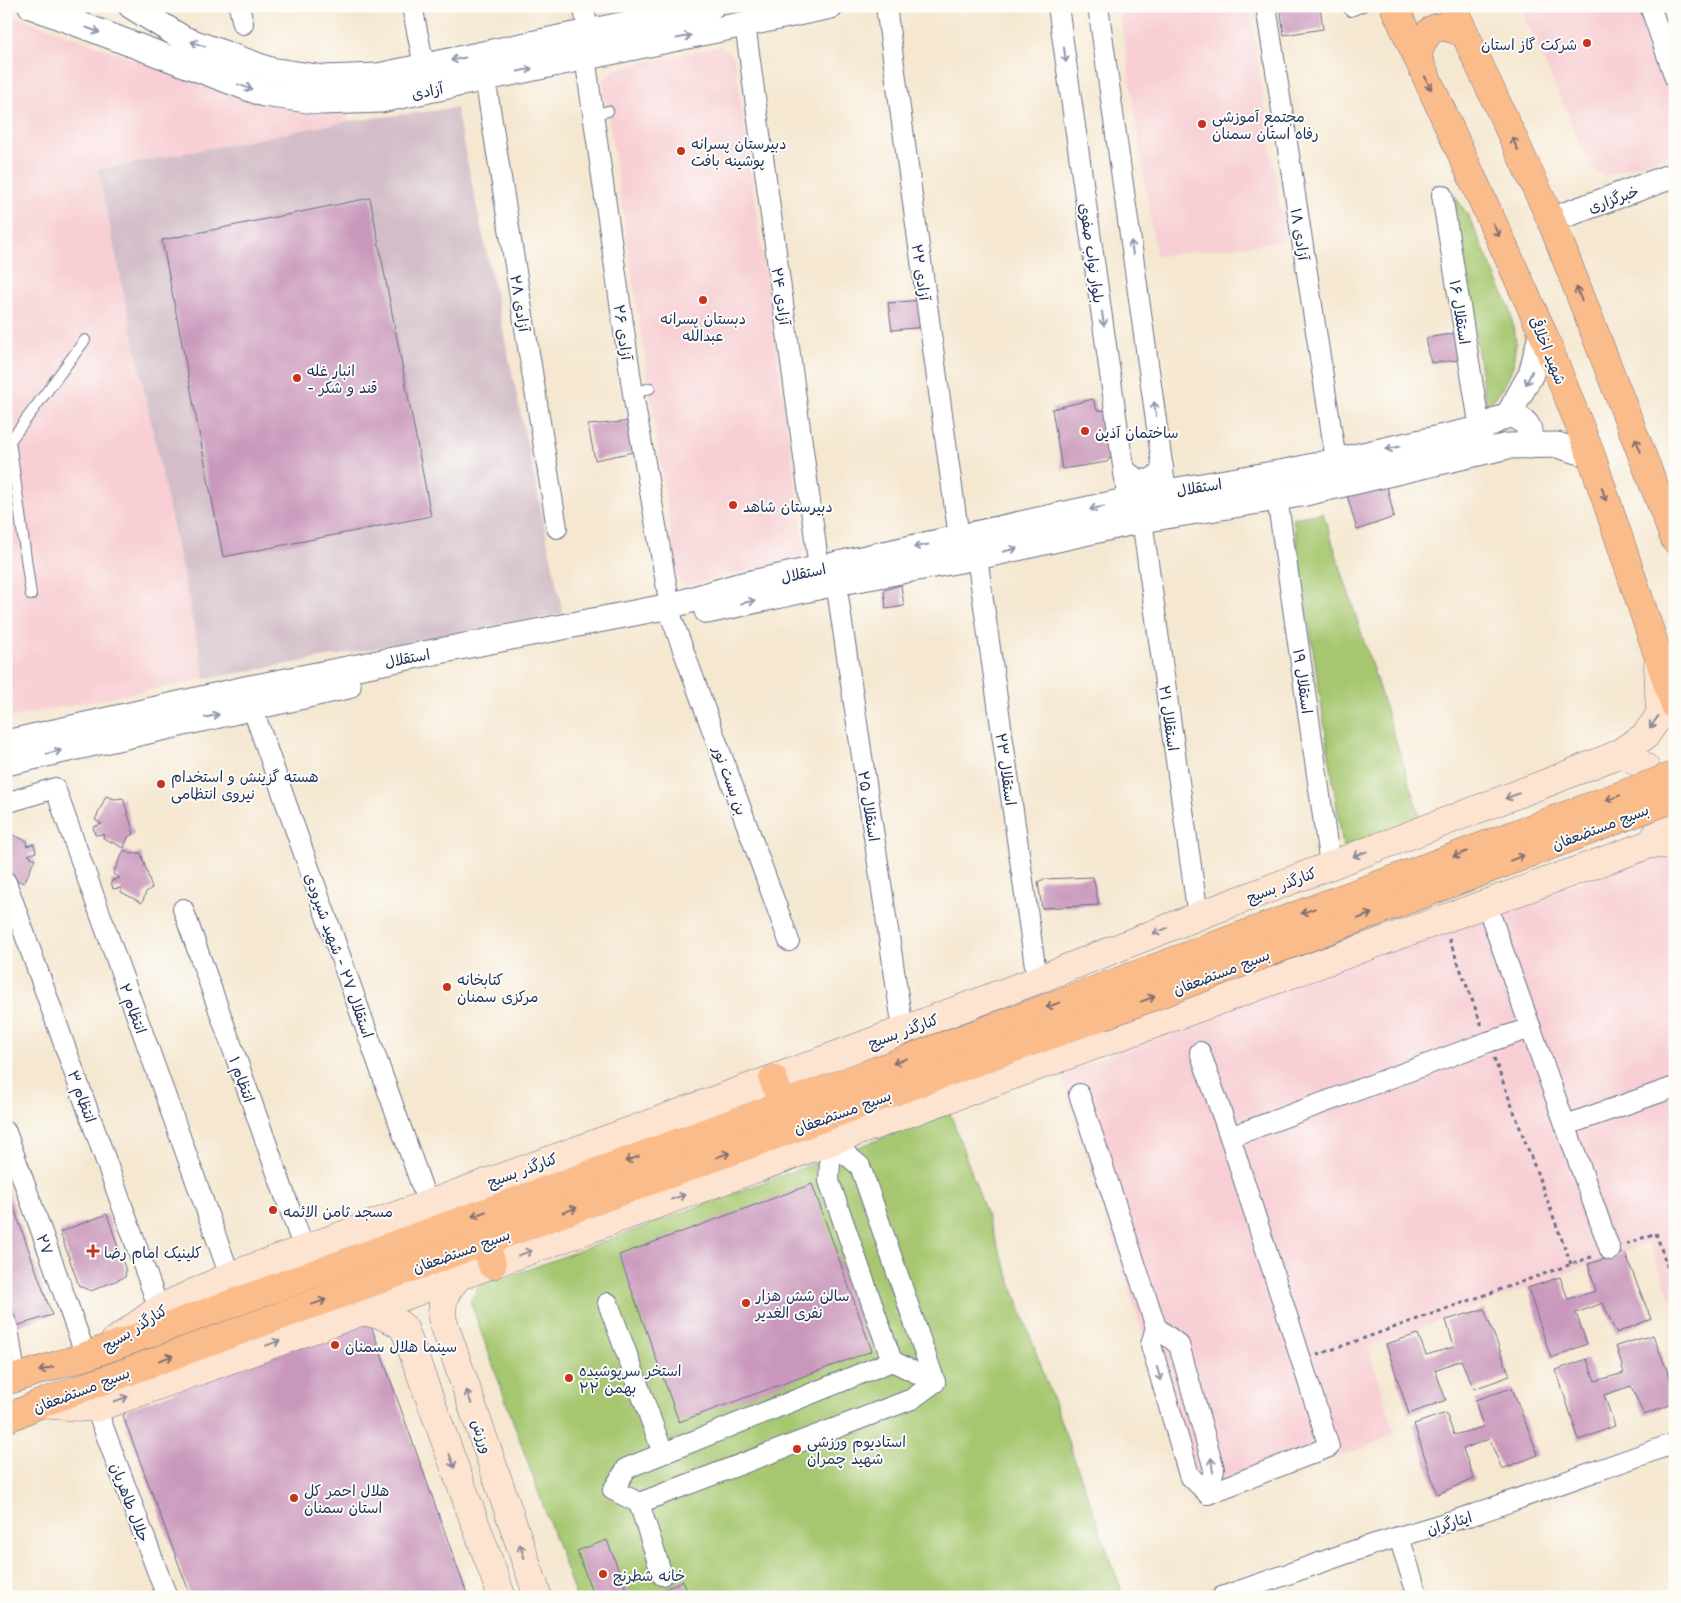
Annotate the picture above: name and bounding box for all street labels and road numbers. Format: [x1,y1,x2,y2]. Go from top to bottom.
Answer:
street label: آزادی [409,75,446,105]
street label: خبرگزاری [1584,178,1642,218]
street label: بلوار نواب صفوی [1075,202,1111,304]
street label: آزادی ۱۸ [1286,206,1317,263]
street label: آزادی ۲۲ [907,242,938,303]
street label: آزادی ۲۴ [767,266,798,328]
street label: آزادی ۲۸ [505,273,537,334]
street label: استقلال ۱۶ [1445,278,1477,346]
street label: آزادی ۲۶ [609,303,639,363]
street label: شهید اخلاقی [1525,312,1573,388]
street label: استقلال [1175,471,1223,501]
street label: استقلال [778,556,828,588]
street label: استقلال [382,641,432,673]
street label: استقلال ۱۹ [1288,647,1320,715]
street label: استقلال ۲۱ [1154,684,1186,752]
street label: استقلال ۲۳ [991,731,1023,807]
street label: بن بست نور [707,741,754,818]
street label: استقلال ۲۵ [853,769,887,843]
street label: بسیج مستضعفان [1548,797,1652,855]
street label: کنارگذر بسیج [1242,860,1320,908]
street label: استقلال ۲۷ - شهید شیرودی [299,869,381,1041]
street label: بسیج مستضعفان [1169,942,1273,1000]
street label: انتظام ۲ [113,980,154,1037]
street label: کنارگذر بسیج [864,1007,942,1053]
street label: انتظام ۱ [223,1053,262,1106]
street label: انتظام ۳ [62,1066,103,1126]
street label: بسیج مستضعفان [790,1083,894,1139]
street label: کنارگذر بسیج [483,1146,561,1192]
street label: بسیج مستضعفان [409,1222,513,1278]
street label: ۲۷ [32,1230,60,1258]
street label: کنارگذر بسیج [97,1298,171,1356]
street label: بسیج مستضعفان [29,1360,133,1418]
street label: ورزش [466,1416,500,1456]
street label: جلال طاهریان [105,1459,157,1545]
street label: ایثارگران [1424,1504,1474,1540]

